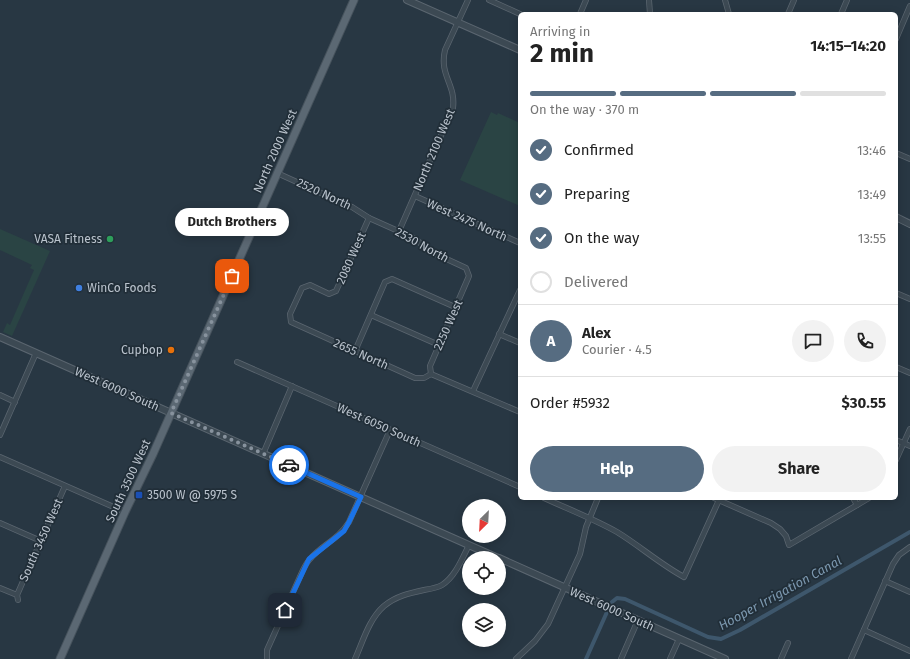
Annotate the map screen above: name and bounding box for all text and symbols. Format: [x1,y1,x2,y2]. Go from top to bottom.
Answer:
text: Arriving in [530,24,590,39]
text: 14:15–14:20 [810,37,886,55]
text: 2 min [530,38,594,69]
text: On the way · 370 m [530,102,639,117]
street label: North 2000 West [250,106,300,195]
street label: North 2100 West [410,106,458,193]
icon: check [530,139,552,161]
text: Confirmed [564,141,634,159]
text: 13:46 [857,143,886,158]
street label: 2520 North [294,175,354,213]
icon: check [530,183,552,205]
text: Preparing [564,185,629,203]
text: 13:49 [857,187,886,202]
street label: West 2475 North [425,196,509,244]
callout: Dutch Brothers [175,208,289,236]
text: Dutch Brothers [188,214,276,229]
street label: 2530 North [393,225,451,265]
icon: check [530,227,552,249]
street label: 2080 West [333,229,369,286]
text: On the way [564,229,639,247]
text: 13:55 [858,231,886,246]
place label: VASA Fitness [34,232,102,246]
marker: VASA Fitness [105,234,115,244]
pin [215,259,249,293]
icon: bag [221,265,243,287]
text: Delivered [564,273,628,291]
place label: WinCo Foods [87,281,157,295]
marker: WinCo Foods [74,283,84,293]
street label: 2250 West [431,297,466,353]
button: chat [792,320,834,362]
button: phone [844,320,886,362]
text: Alex [582,324,611,342]
text: A [547,332,555,350]
street label: 2655 North [331,336,391,372]
text: Courier · 4.5 [582,342,652,357]
place label: Cupbop [121,343,163,357]
marker: Cupbop [166,345,176,355]
street label: West 6000 South [73,364,161,414]
text: Order #5932 [530,394,610,412]
text: $30.55 [841,394,886,412]
street label: West 6050 South [335,400,423,450]
street label: South 3500 West [103,437,154,525]
courier [269,445,309,485]
button: Help [530,446,704,492]
button: Share [712,446,886,492]
icon: car [278,454,300,476]
place label: 3500 W @ 5975 S [147,488,237,502]
marker: 3500 W @ 5975 S [134,490,144,500]
street label: South 3450 West [16,496,66,584]
north arrow [462,499,506,543]
map controls [462,499,506,647]
button: locate [462,551,506,595]
water label: Hooper Irrigation Canal [716,553,844,633]
street label: West 6000 South [568,584,656,634]
pin [268,593,302,627]
icon: home [274,599,296,621]
button: layers [462,603,506,647]

